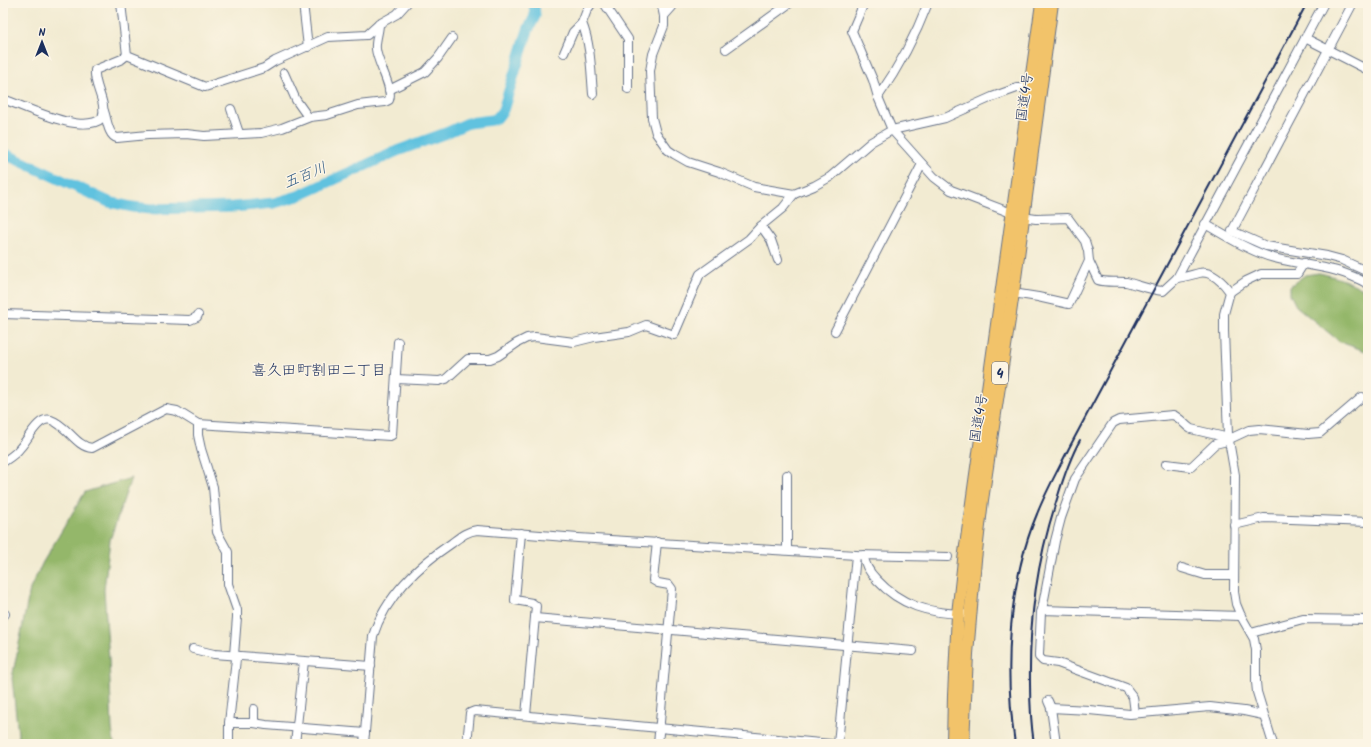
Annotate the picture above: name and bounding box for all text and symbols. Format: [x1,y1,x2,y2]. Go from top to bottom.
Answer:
north arrow [22,22,62,62]
text: N [39,24,46,42]
street label: 国道4号 [1011,71,1039,123]
water label: 五百川 [280,156,331,195]
district label: 喜久田町割田二丁目 [251,359,387,383]
road number: 4 [992,362,1008,384]
street label: 国道4号 [964,392,994,444]

